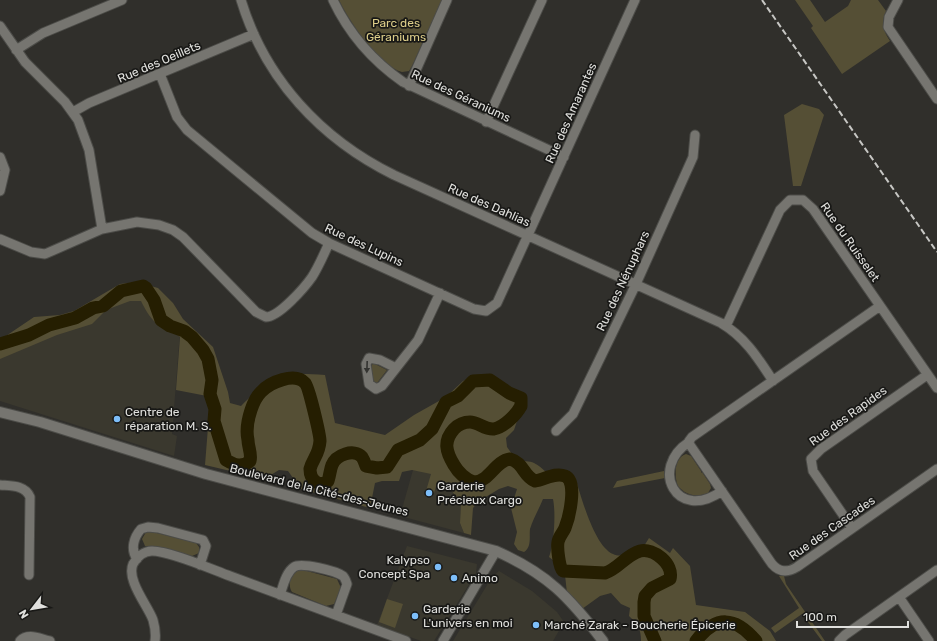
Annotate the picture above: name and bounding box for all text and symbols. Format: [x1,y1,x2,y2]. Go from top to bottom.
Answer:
park label: Parc des Géraniums [366,16,426,44]
street label: Rue des Oeillets [115,38,203,86]
street label: Rue des Amarantes [543,61,599,165]
street label: Rue des Géraniums [409,67,513,125]
street label: Rue des Dahlias [446,181,532,229]
street label: Rue du Ruisselet [818,200,883,284]
street label: Rue des Lupins [323,221,405,269]
street label: Rue des Nénuphars [594,229,652,333]
one-way arrow [364,361,370,374]
street label: Rue des Rapides [807,383,889,449]
place label: Centre de réparation M. S. [125,405,212,433]
marker: Centre de réparation M. S. [112,414,122,424]
street label: Boulevard de la Cité-des-Jeunes [228,461,410,519]
place label: Garderie Précieux Cargo [437,479,522,507]
marker: Garderie Précieux Cargo [424,488,434,498]
street label: Rue des Cascades [786,493,878,563]
place label: Kalypso Concept Spa [359,553,430,581]
marker: Kalypso Concept Spa [433,562,443,572]
place label: Animo [462,571,498,585]
marker: Animo [449,573,459,583]
north arrow [12,589,52,629]
place label: Garderie L'univers en moi [423,602,513,630]
scale bar [797,603,908,629]
text: N [16,607,31,621]
text: 100 m [803,610,837,624]
marker: Garderie L'univers en moi [410,611,420,621]
place label: Marché Zarak - Boucherie Épicerie [544,618,736,632]
marker: Marché Zarak - Boucherie Épicerie [531,620,541,630]

